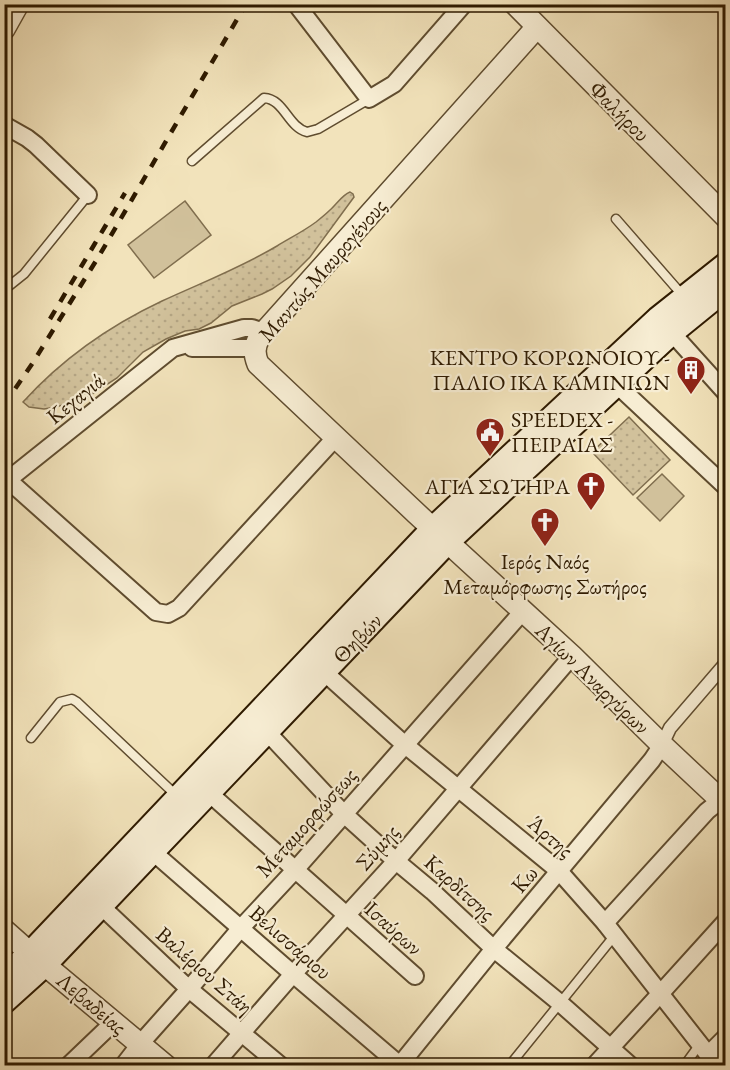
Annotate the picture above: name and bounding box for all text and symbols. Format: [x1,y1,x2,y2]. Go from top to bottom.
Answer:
street label: Φαλήρου [583,75,656,148]
street label: Μαντώς Μαυρογένους [252,192,393,348]
place label: ΚΕΝΤΡΟ ΚΟΡΩΝΟΙΟΥ - ΠΑΛΙΟ ΙΚΑ ΚΑΜΙΝΙΩΝ [430,343,671,397]
building icon: ΚΕΝΤΡΟ ΚΟΡΩΝΟΙΟΥ - ΠΑΛΙΟ ΙΚΑ ΚΑΜΙΝΙΩΝ [675,354,707,396]
street label: Κεχαγιά [40,366,111,431]
place label: SPEEDEX - ΠΕΙΡΑΙΑΣ [511,405,613,459]
public building icon: SPEEDEX - ΠΕΙΡΑΙΑΣ [474,416,506,458]
church icon: ΑΓΙΑ ΣΩΤΗΡΑ [575,470,607,512]
place label: ΑΓΙΑ ΣΩΤΗΡΑ [424,472,571,501]
church icon: Ιερός Ναός Μεταμόρφωσης Σωτήρος [529,506,561,548]
place label: Ιερός Ναός Μεταμόρφωσης Σωτήρος [443,547,647,601]
street label: Θηβών [326,607,389,670]
street label: Αγίων Αναργύρων [528,616,656,740]
street label: Μεταμορφώσεως [249,761,363,883]
street label: Άρτης [521,808,580,864]
street label: Σύμης [349,818,405,877]
street label: Καρδίτσης [418,848,501,927]
street label: Κω [504,860,544,899]
street label: Ισαύρων [359,895,429,962]
street label: Βελισσάριου [244,899,338,986]
street label: Βαλέριου Στάη [150,920,260,1021]
street label: Λεβαδείας [50,965,133,1041]

